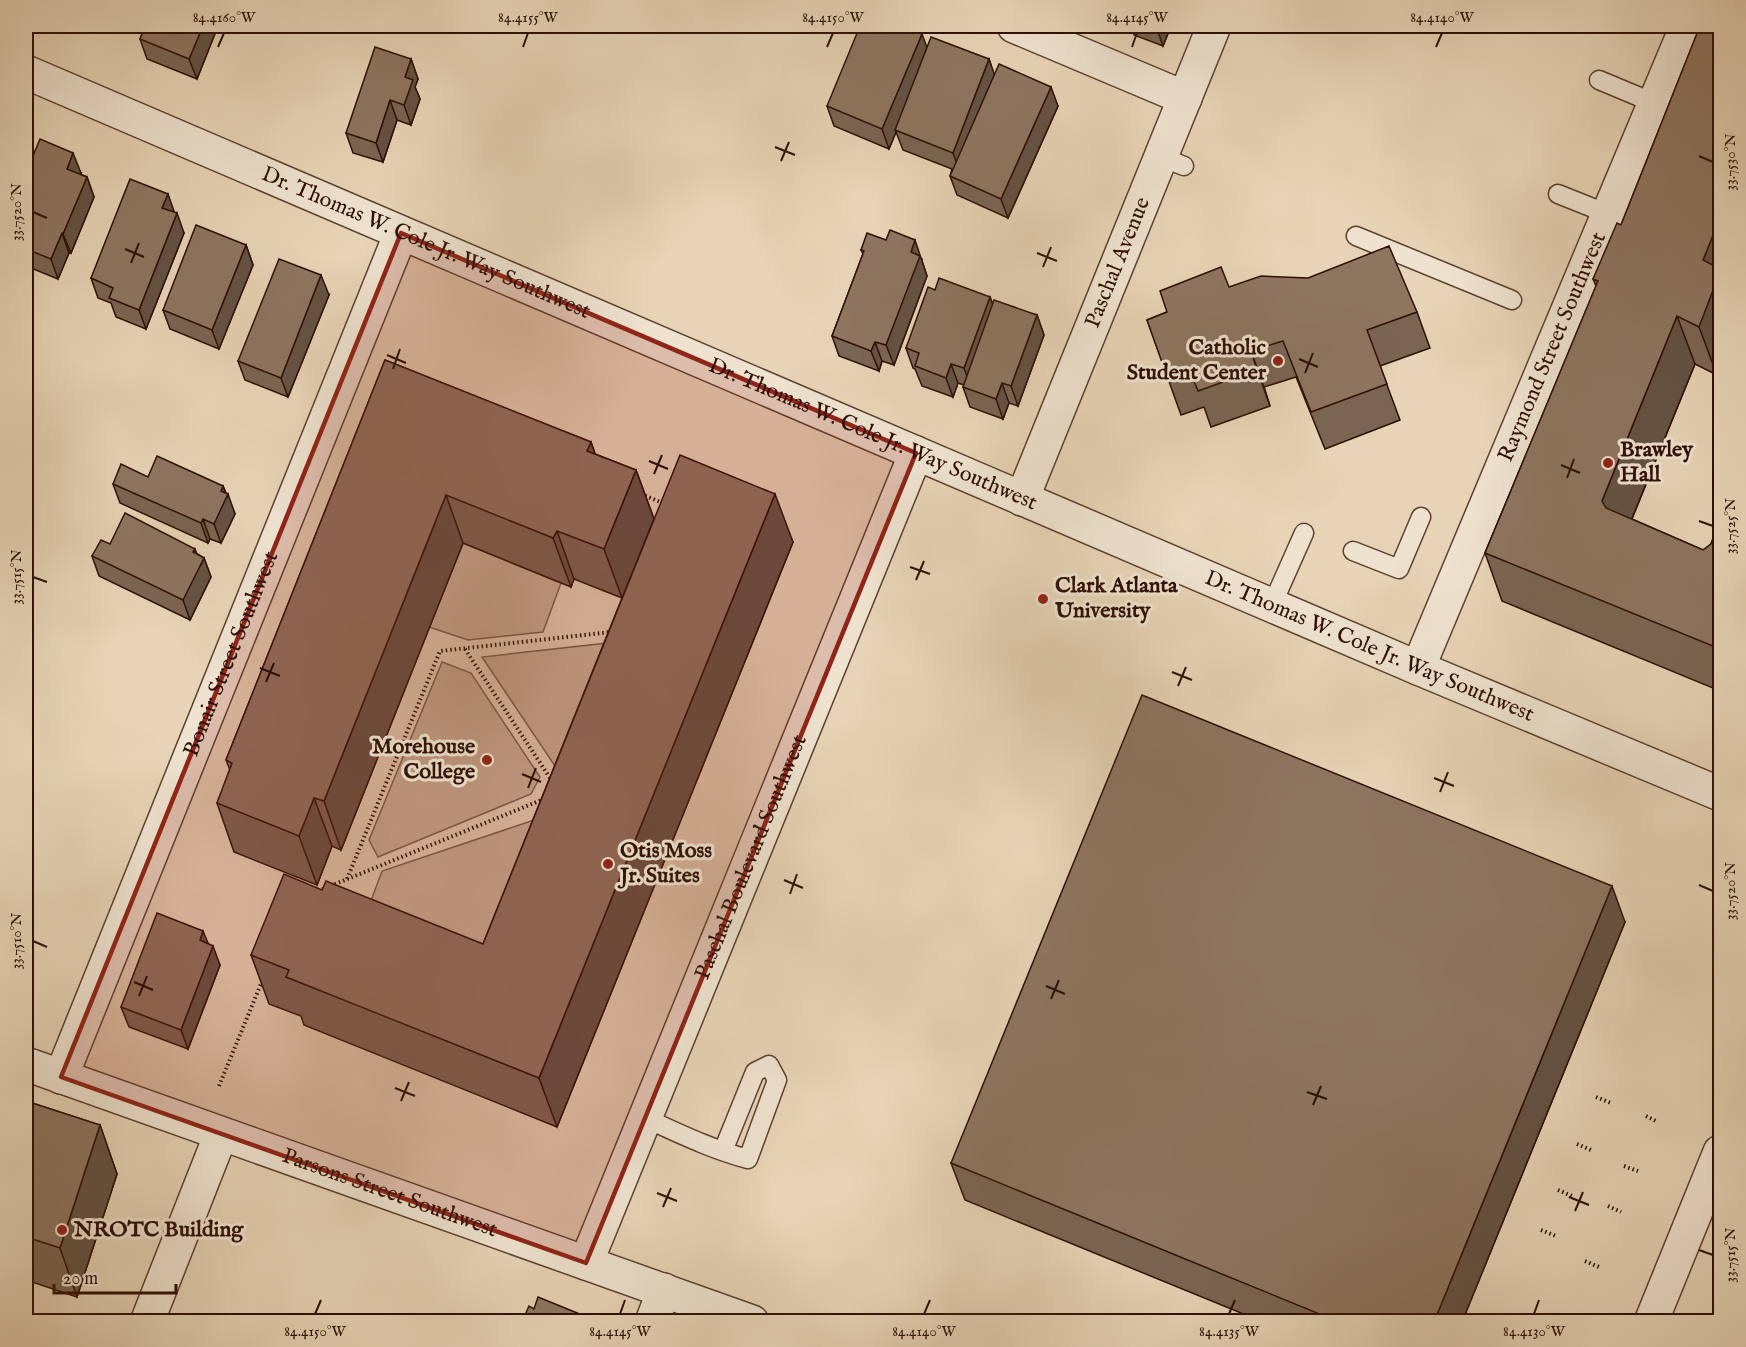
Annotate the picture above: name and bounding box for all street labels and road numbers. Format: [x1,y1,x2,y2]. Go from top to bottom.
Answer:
street label: Dr. Thomas W. Cole Jr. Way Southwest [257,160,595,326]
street label: Paschal Avenue [1079,193,1157,332]
street label: Raymond Street Southwest [1492,228,1613,466]
street label: Dr. Thomas W. Cole Jr. Way Southwest [704,352,1042,517]
street label: Bonair Street Southwest [177,547,285,761]
street label: Dr. Thomas W. Cole Jr. Way Southwest [1200,564,1538,729]
street label: Paschal Boulevard Southwest [689,730,814,984]
street label: Parsons Street Southwest [278,1142,502,1245]

